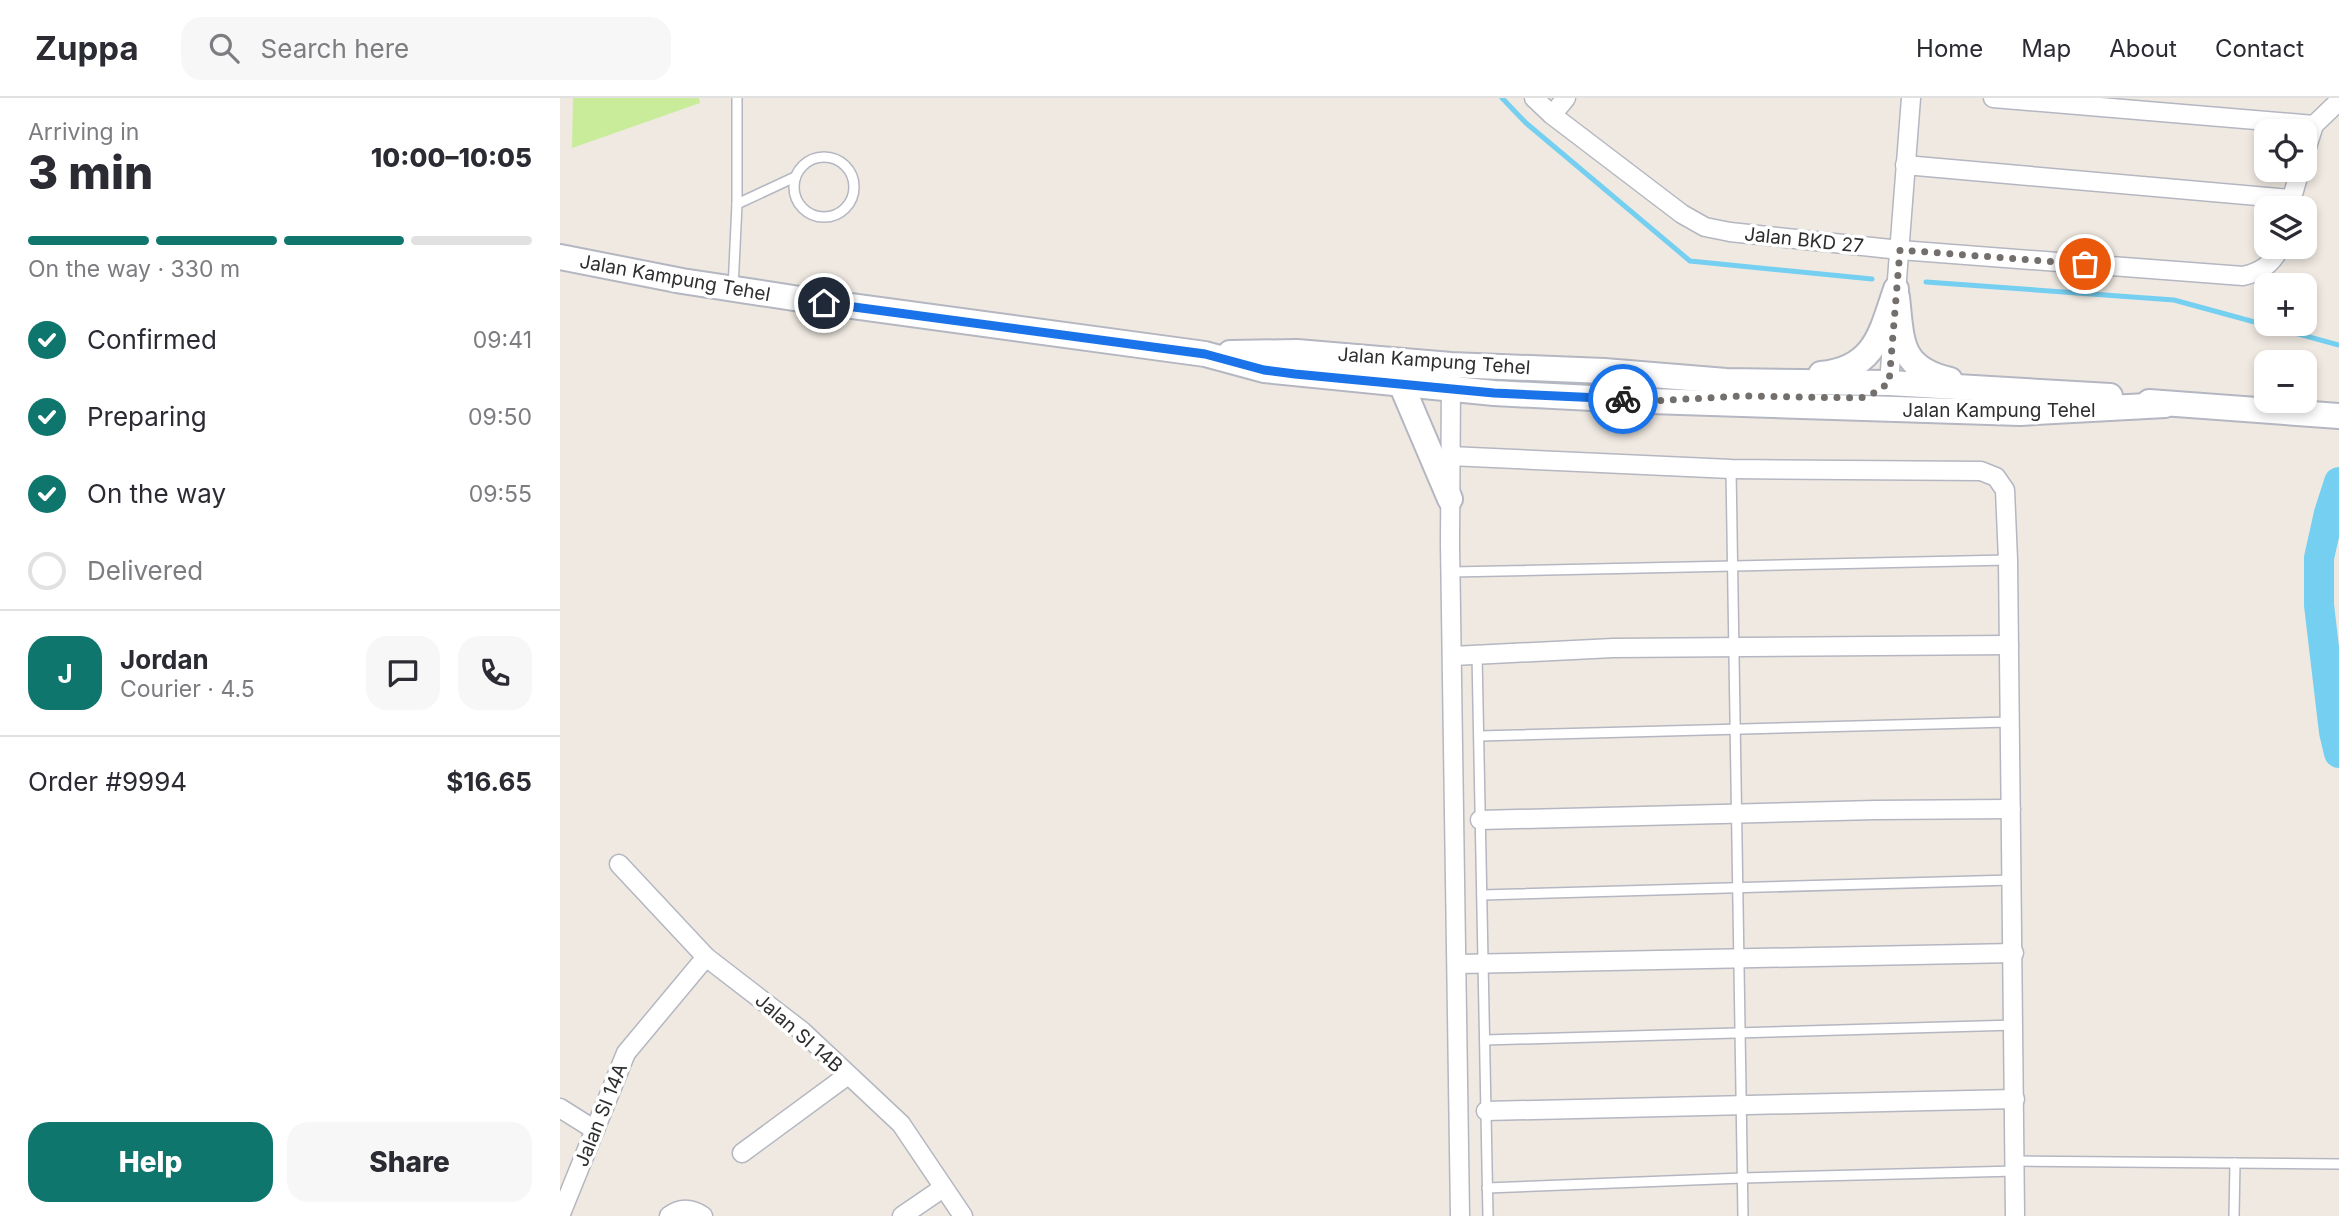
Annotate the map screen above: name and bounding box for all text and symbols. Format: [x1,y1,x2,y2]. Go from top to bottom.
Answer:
search box [181,17,671,80]
text: Zuppa [35,28,139,68]
icon: search [205,29,243,67]
text: Search here [261,33,409,64]
text: Home [1916,34,1983,63]
text: Map [2021,34,2071,63]
text: About [2109,34,2177,63]
text: Contact [2215,34,2304,63]
text: Arriving in [28,118,139,146]
map controls [2254,119,2317,413]
button: locate [2254,119,2317,182]
text: 10:00–10:05 [371,142,532,173]
text: 3 min [28,144,153,200]
button: layers [2254,196,2317,259]
street label: Jalan BKD 27 [1743,222,1865,258]
pin [2055,234,2115,294]
icon: bag [2066,245,2104,283]
street label: Jalan Kampung Tehel [578,250,772,306]
text: On the way · 330 m [28,255,240,283]
pin [794,273,854,333]
button: + [2254,273,2317,336]
icon: home [805,284,843,322]
icon: check [28,321,66,359]
text: Confirmed [87,324,217,355]
text: 09:41 [473,326,532,354]
street label: Jalan Kampung Tehel [1337,343,1531,379]
button: − [2254,350,2317,413]
courier [1588,364,1658,434]
icon: bike [1604,380,1642,418]
icon: check [28,398,66,436]
street label: Jalan Kampung Tehel [1902,399,2096,422]
text: Preparing [87,401,207,432]
text: 09:50 [468,403,532,431]
icon: check [28,475,66,513]
text: On the way [87,478,226,509]
text: 09:55 [469,480,532,508]
text: Delivered [87,555,203,586]
button: chat [366,636,440,710]
button: phone [458,636,532,710]
text: Jordan [120,644,209,675]
text: J [57,658,73,689]
text: Courier · 4.5 [120,675,255,703]
text: Order #9994 [28,766,187,797]
text: $16.65 [446,766,532,797]
street label: Jalan SI 14B [751,989,847,1077]
street label: Jalan SI 14A [570,1060,632,1170]
button: Help [28,1122,273,1202]
button: Share [287,1122,532,1202]

